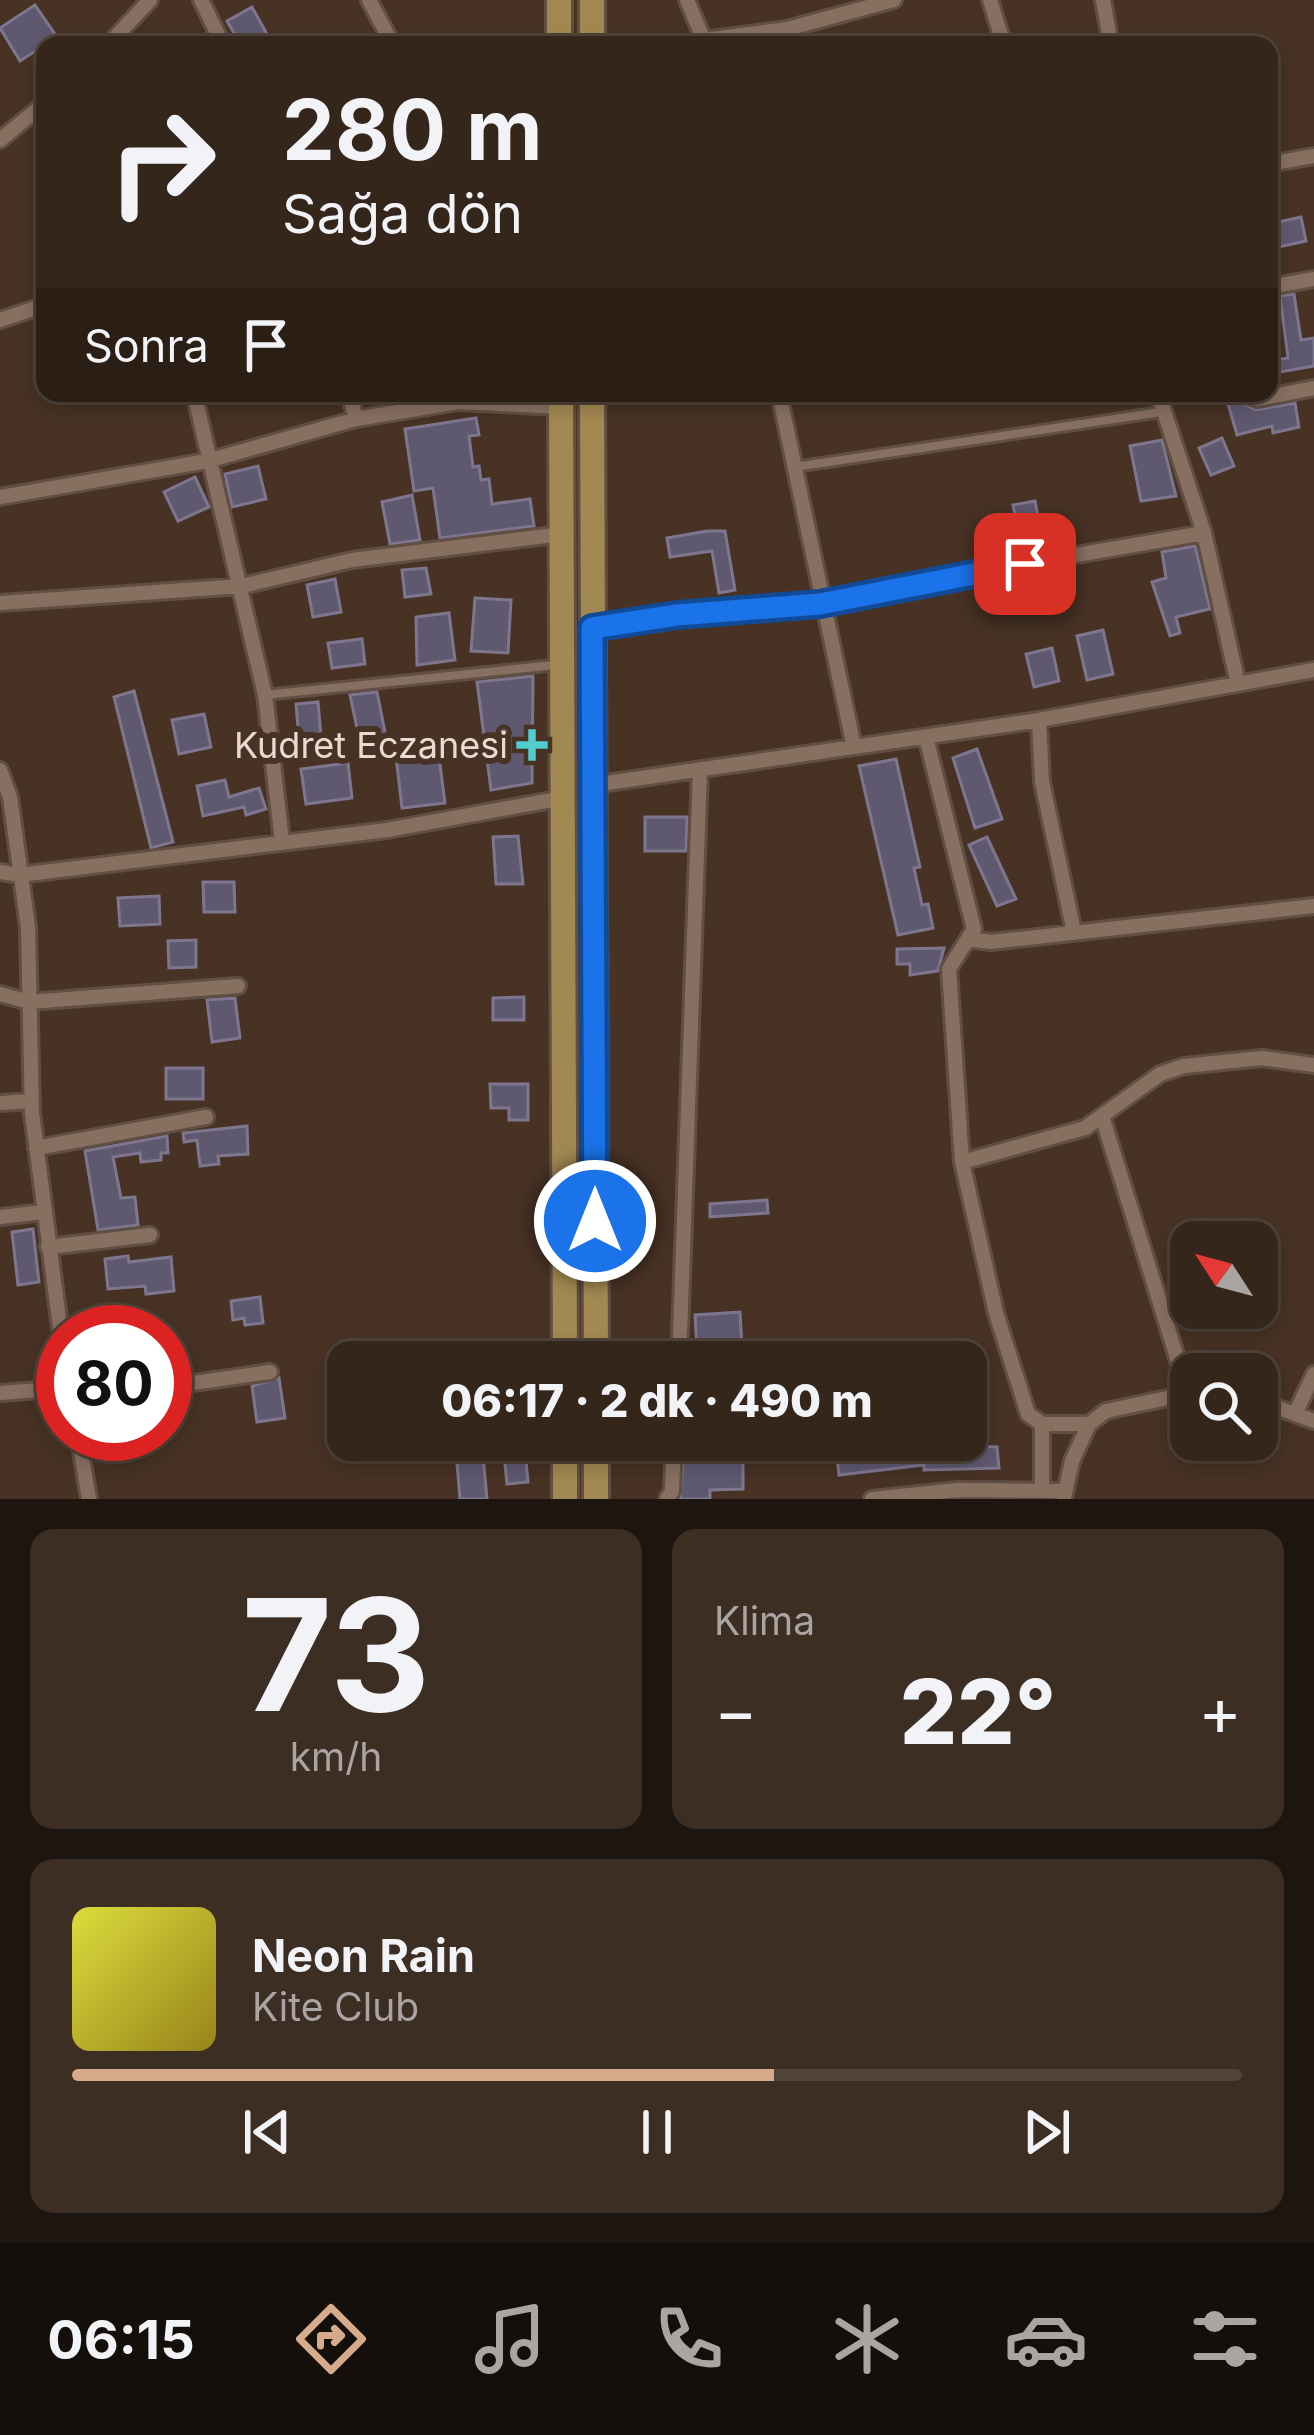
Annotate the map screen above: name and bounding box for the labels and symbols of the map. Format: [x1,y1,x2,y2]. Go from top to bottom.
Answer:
pin [974,513,1076,615]
place label: Kudret Eczanesi [234,723,508,767]
marker: Kudret Eczanesi [519,732,545,758]
position arrow [532,1158,658,1284]
north arrow [1170,1221,1278,1329]
speed limit sign: 80 [36,1305,192,1461]

